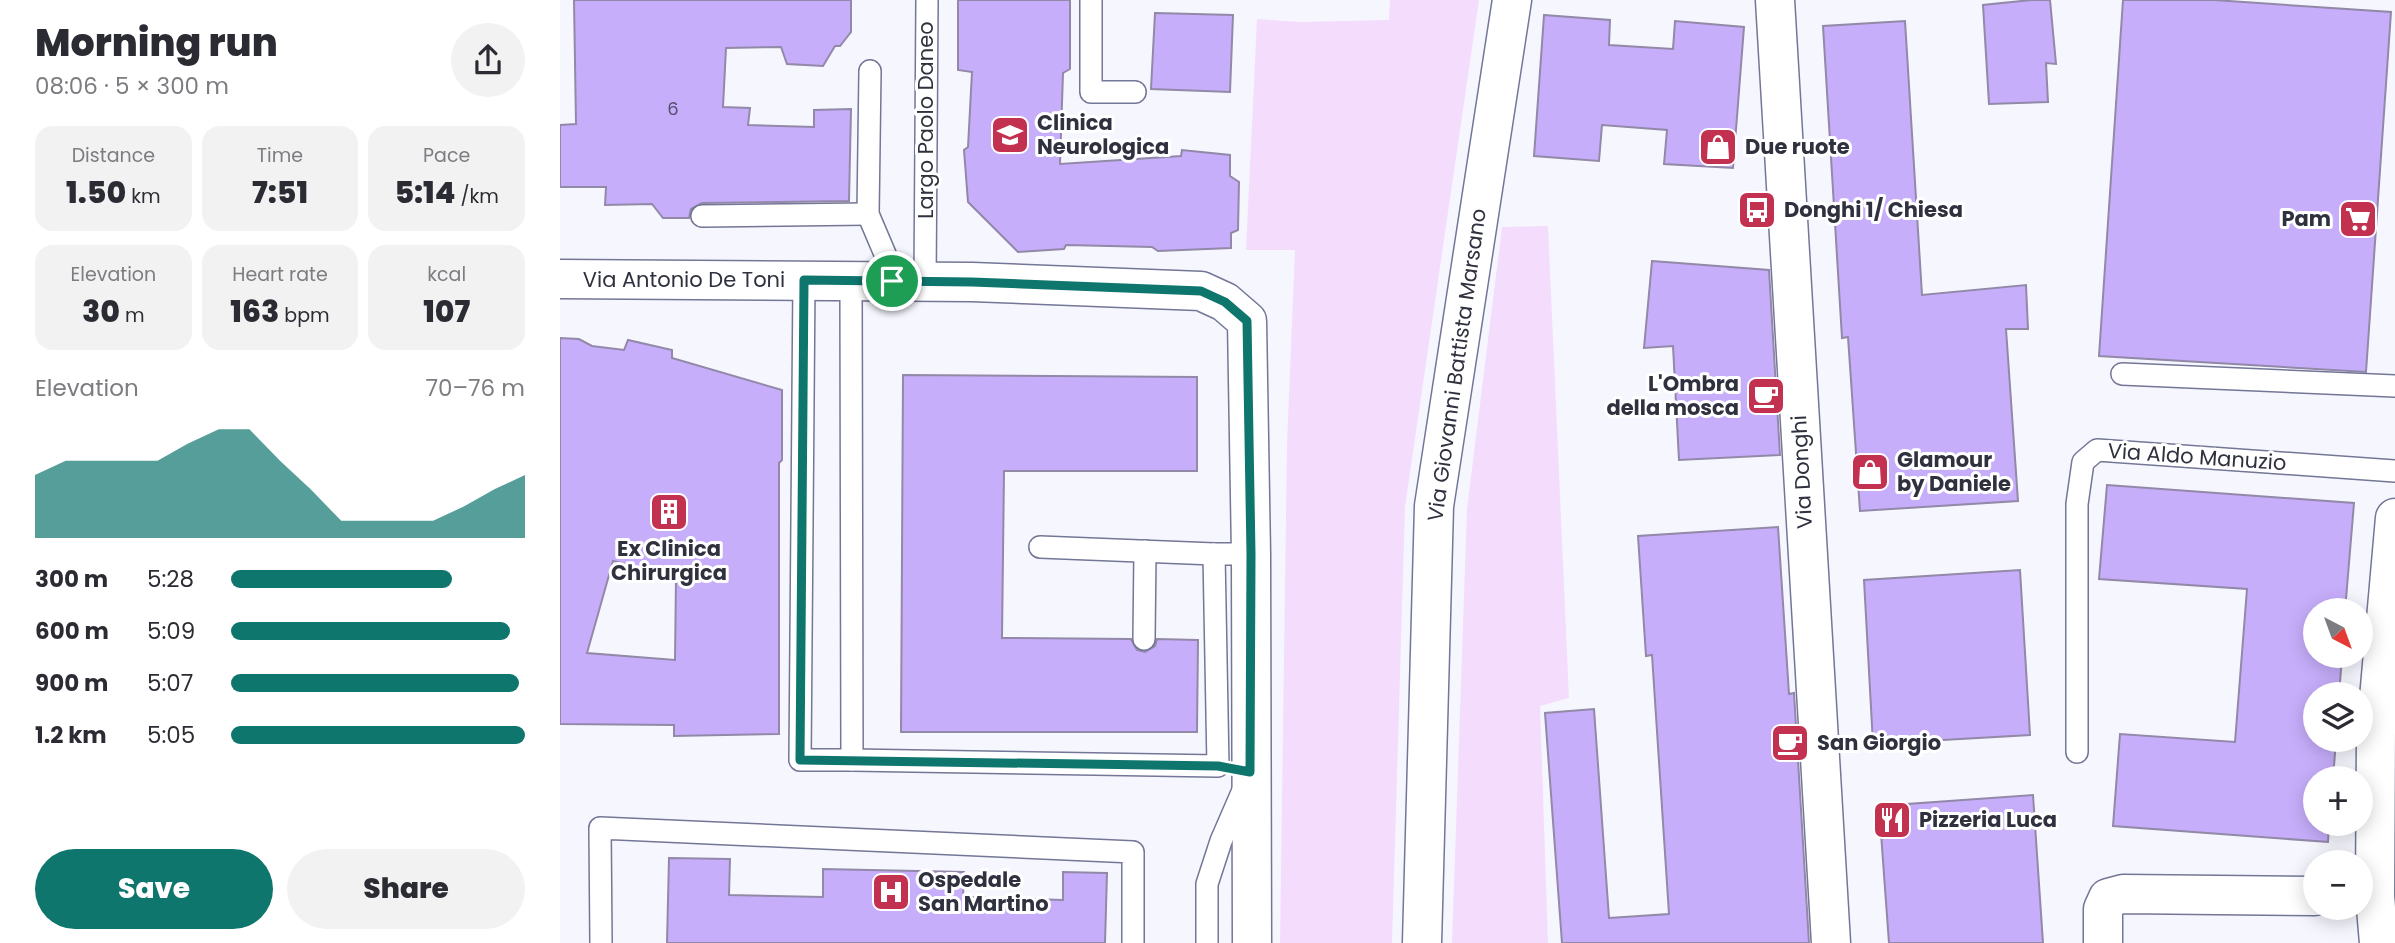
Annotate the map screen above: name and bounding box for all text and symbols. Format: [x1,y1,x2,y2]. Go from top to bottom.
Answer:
text: Morning run [35,16,278,69]
street label: Largo Paolo Daneo [911,21,940,219]
button: share [451,23,525,97]
text: 08:06 · 5 × 300 m [35,70,229,102]
house number: 6 [667,96,679,121]
place label: Clinica Neurologica [1037,108,1169,161]
school or university icon: Clinica Neurologica [989,114,1031,156]
shop icon: Due ruote [1697,126,1739,168]
place label: Due ruote [1745,132,1850,161]
text: Distance [72,142,155,169]
text: Time [257,142,303,169]
text: Pace [423,142,470,169]
text: 1.50 [66,171,126,214]
text: 7:51 [252,171,308,214]
text: 5:14 [394,171,455,214]
text: km [126,183,161,210]
text: /km [455,183,499,210]
bus stop icon: Donghi 1/ Chiesa [1736,189,1778,231]
place label: Donghi 1/ Chiesa [1784,195,1963,224]
supermarket icon: Pam [2337,198,2379,240]
place label: Pam [2281,204,2331,233]
street label: Via Giovanni Battista Marsano [1420,207,1493,523]
pin [862,251,922,311]
text: Elevation [71,261,156,288]
text: Heart rate [232,261,328,288]
text: kcal [427,261,466,288]
icon: arrive [873,262,911,300]
street label: Via Antonio De Toni [583,265,785,294]
text: 30 [82,290,120,333]
text: 163 [230,290,279,333]
text: 107 [423,290,470,333]
text: m [120,302,145,329]
text: bpm [279,302,330,329]
place label: L'Ombra della mosca [1606,369,1739,422]
text: Elevation [35,372,139,404]
text: 70–76 m [425,372,525,404]
cafe icon: L'Ombra della mosca [1745,375,1787,417]
street label: Via Donghi [1784,414,1819,530]
street label: Via Aldo Manuzio [2107,436,2287,477]
place label: Glamour by Daniele [1897,445,2011,498]
shop icon: Glamour by Daniele [1849,451,1891,493]
building icon: Ex Clinica Chirurgica [648,491,690,533]
place label: Ex Clinica Chirurgica [611,534,727,587]
text: 300 m [35,563,108,595]
text: 5:28 [147,563,194,595]
north arrow [2303,598,2373,668]
map controls [2303,598,2373,920]
text: 600 m [35,615,109,647]
text: 5:09 [147,615,195,647]
text: 900 m [35,667,108,699]
text: 5:07 [147,667,193,699]
button: layers [2303,682,2373,752]
text: 1.2 km [35,719,107,751]
text: 5:05 [147,719,195,751]
cafe icon: San Giorgio [1769,722,1811,764]
place label: San Giorgio [1817,728,1941,757]
button: + [2303,766,2373,836]
restaurant icon: Pizzeria Luca [1871,799,1913,841]
place label: Pizzeria Luca [1919,805,2057,834]
button: Save [35,849,273,929]
button: Share [287,849,525,929]
button: − [2303,850,2373,920]
place label: Ospedale San Martino [918,865,1049,918]
hospital icon: Ospedale San Martino [870,871,912,913]

